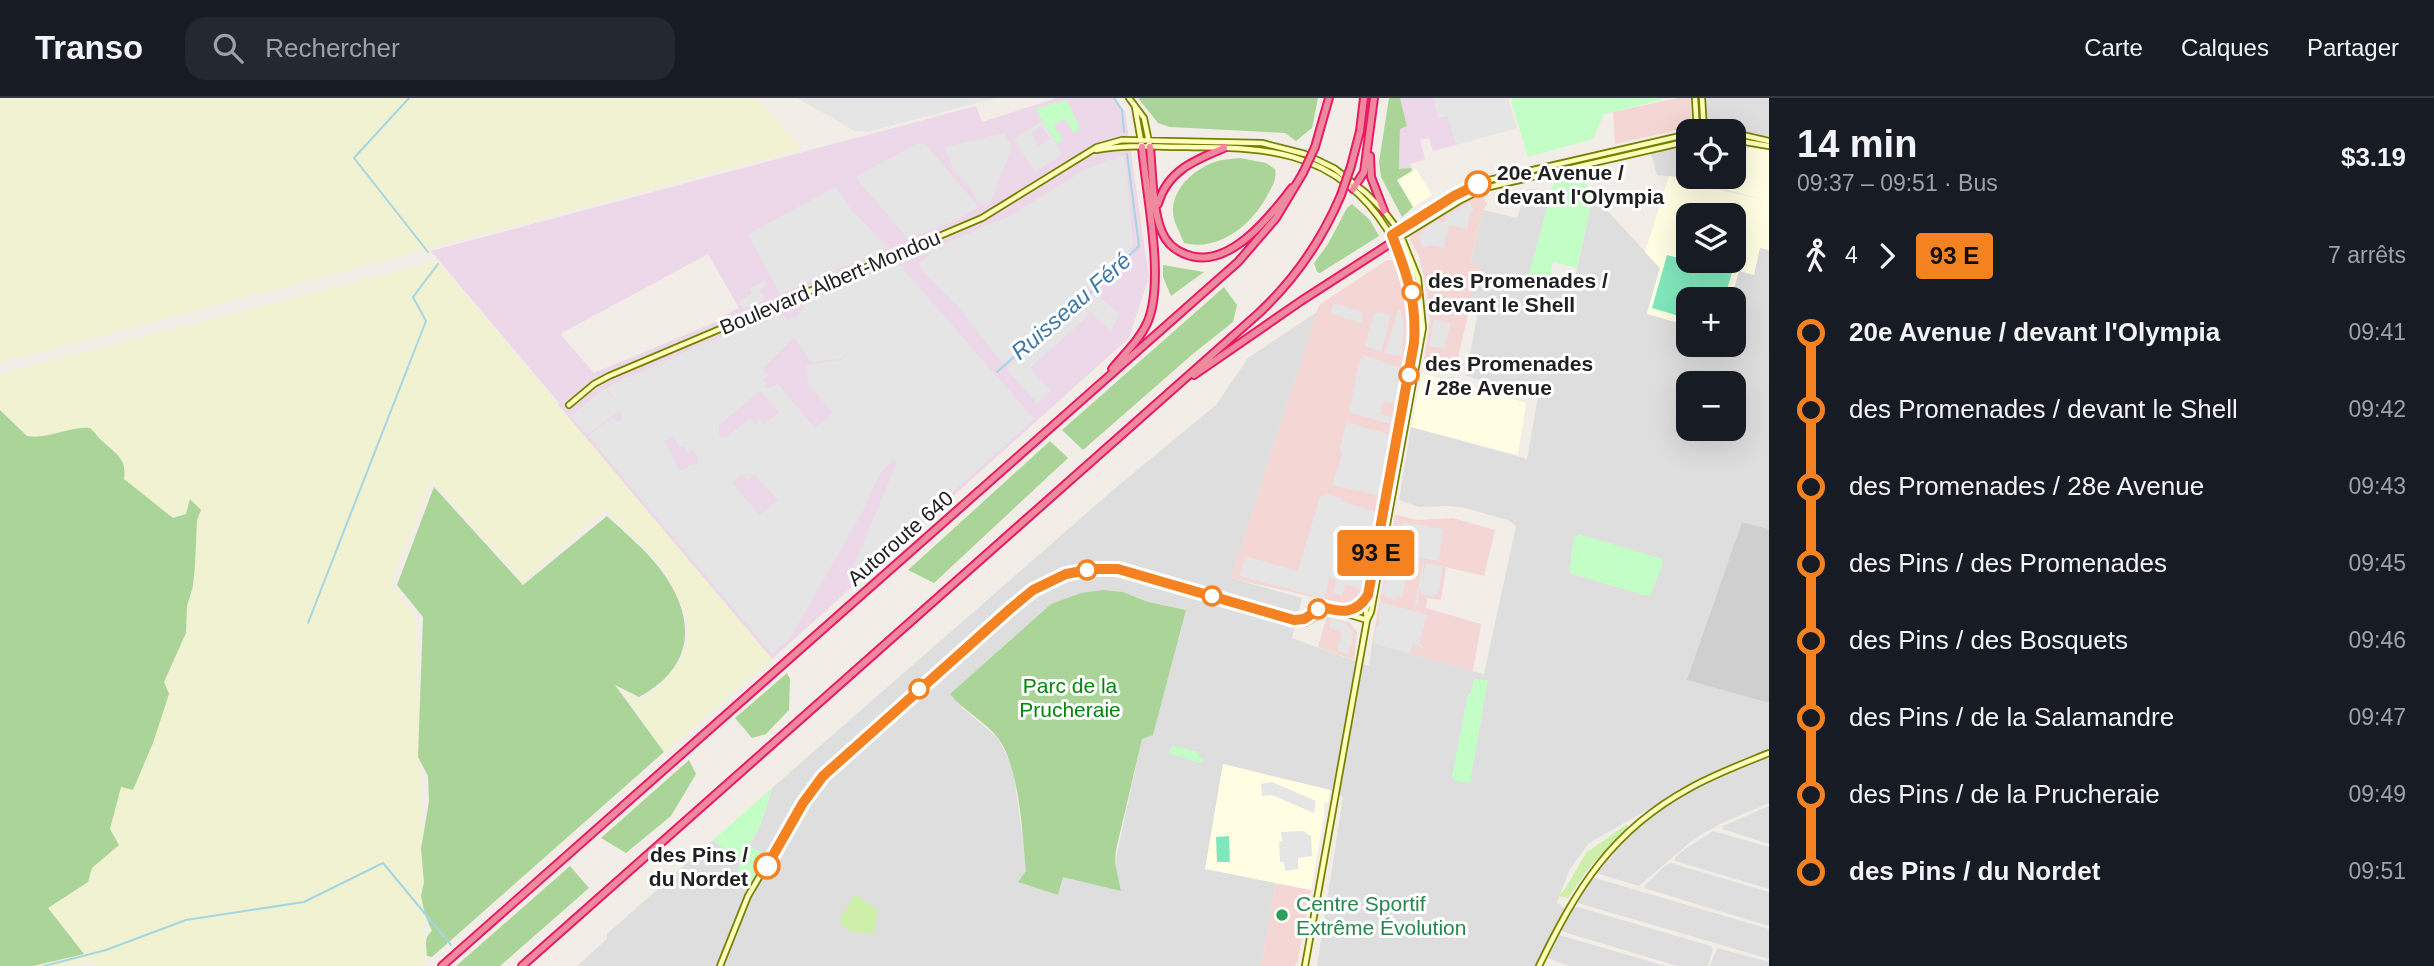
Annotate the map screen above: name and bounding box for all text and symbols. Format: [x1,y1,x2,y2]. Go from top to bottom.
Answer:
search box [185,17,675,80]
text: Transo [35,29,143,66]
icon: search [209,29,247,67]
text: Rechercher [265,33,400,63]
text: Carte [2084,34,2143,61]
text: Calques [2181,34,2269,61]
text: Partager [2307,34,2399,61]
map controls [1676,119,1746,441]
button: locate [1676,119,1746,189]
text: 14 min [1797,123,1917,165]
text: $3.19 [2341,142,2406,172]
place label: 20e Avenue / devant l'Olympia [1497,161,1665,208]
text: 09:37 – 09:51 · Bus [1797,170,1998,196]
marker: 20e Avenue / devant l'Olympia [1465,171,1491,197]
button: layers [1676,203,1746,273]
street label: Boulevard Albert-Mondou [716,225,944,339]
icon: walk [1797,237,1835,275]
icon: forward [1868,237,1906,275]
text: 4 [1845,242,1858,268]
text: 93 E [1930,242,1979,269]
text: 7 arrêts [2328,242,2406,268]
water label: Ruisseau Féré [1006,247,1136,365]
place label: des Promenades / devant le Shell [1428,269,1608,316]
marker: des Promenades / devant le Shell [1402,282,1422,302]
button: + [1676,287,1746,357]
text: 20e Avenue / devant l'Olympia [1849,317,2220,347]
text: 09:41 [2348,319,2406,345]
place label: des Promenades / 28e Avenue [1425,352,1593,399]
marker: des Promenades / 28e Avenue [1399,365,1419,385]
button: − [1676,371,1746,441]
text: des Promenades / devant le Shell [1849,394,2238,424]
text: 09:42 [2348,396,2406,422]
text: des Promenades / 28e Avenue [1849,471,2204,501]
text: 09:43 [2348,473,2406,499]
street label: Autoroute 640 [843,486,957,590]
line badge: 93 E [1327,530,1425,576]
text: 93 E [1351,539,1401,566]
text: des Pins / des Promenades [1849,548,2167,578]
text: 09:45 [2348,550,2406,576]
unlabelled marker [1077,560,1097,580]
unlabelled marker [1202,586,1222,606]
unlabelled marker [1308,599,1328,619]
text: des Pins / des Bosquets [1849,625,2128,655]
text: 09:46 [2348,627,2406,653]
park label: Parc de la Prucheraie [1019,674,1121,721]
unlabelled marker [909,679,929,699]
text: des Pins / de la Salamandre [1849,702,2174,732]
text: 09:47 [2348,704,2406,730]
text: des Pins / de la Prucheraie [1849,779,2160,809]
text: 09:49 [2348,781,2406,807]
place label: des Pins / du Nordet [649,843,748,890]
marker: des Pins / du Nordet [754,853,780,879]
text: des Pins / du Nordet [1849,856,2100,886]
text: 09:51 [2348,858,2406,884]
place label: Centre Sportif Extrême Évolution [1296,892,1466,939]
marker: Centre Sportif Extrême Évolution [1274,907,1290,923]

